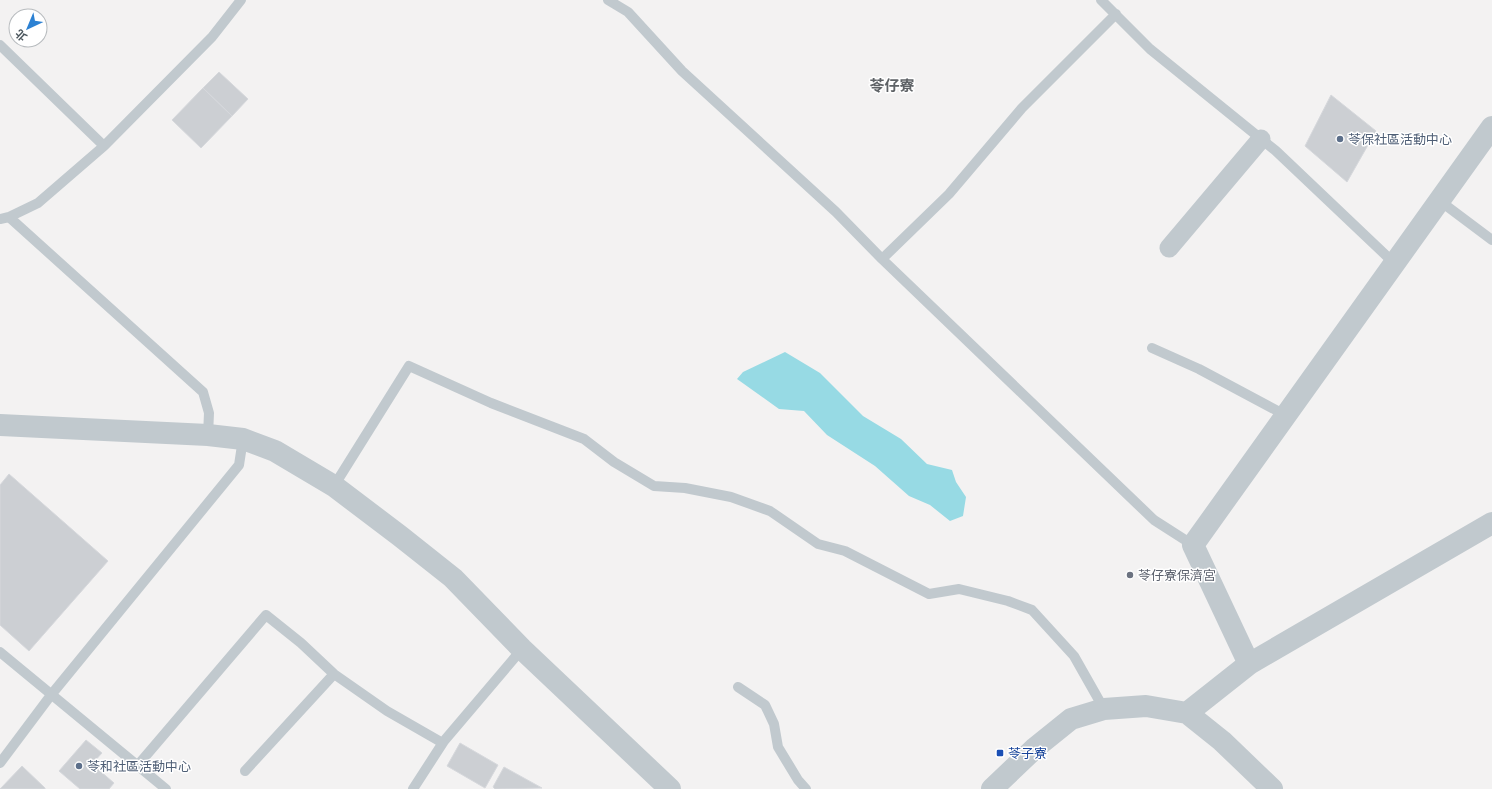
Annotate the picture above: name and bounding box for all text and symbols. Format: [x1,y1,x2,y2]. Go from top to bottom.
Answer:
north arrow [8,8,48,48]
text: 北 [12,26,30,44]
district label: 苓仔寮 [869,76,915,95]
place label: 苓保社區活動中心 [1348,131,1452,148]
marker: 苓保社區活動中心 [1335,134,1345,144]
place label: 苓仔寮保濟宮 [1138,567,1216,584]
marker: 苓仔寮保濟宮 [1125,570,1135,580]
place label: 苓子寮 [1008,745,1047,762]
marker: 苓子寮 [995,748,1005,758]
place label: 苓和社區活動中心 [87,758,191,775]
marker: 苓和社區活動中心 [74,761,84,771]

